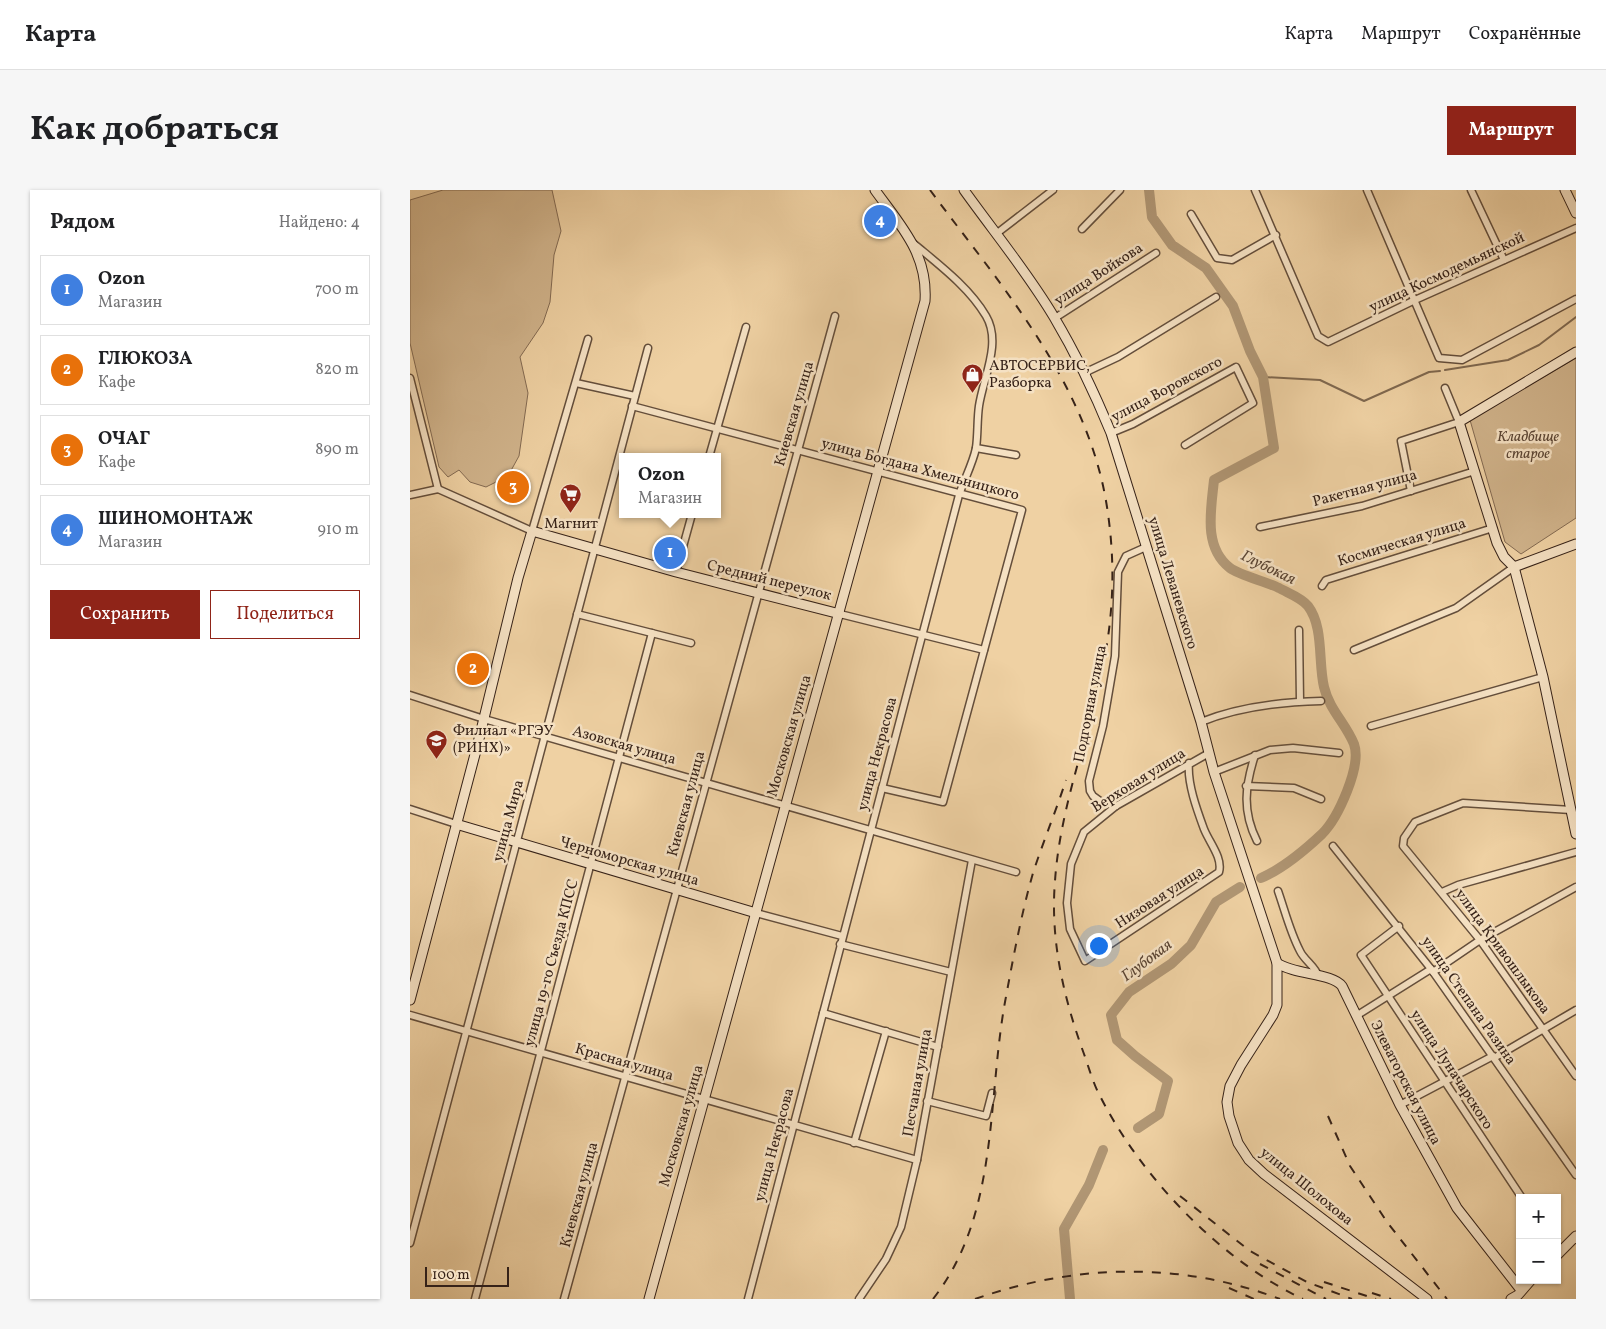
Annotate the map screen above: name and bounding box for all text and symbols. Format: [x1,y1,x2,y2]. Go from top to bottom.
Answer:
text: Карта [25,18,96,52]
text: Карта [1284,22,1333,47]
text: Маршрут [1361,22,1441,47]
text: Сохранённые [1469,22,1581,47]
text: Как добраться [30,106,279,154]
button: Маршрут [1447,106,1576,155]
pin: 4 [864,202,896,240]
text: Рядом [50,208,115,237]
text: Найдено: 4 [279,212,360,234]
street label: улица Космодемьянской [1366,228,1528,318]
street label: улица Войкова [1050,238,1148,312]
text: Ozon [98,266,145,292]
text: 1 [64,279,70,301]
text: 700 m [315,279,359,301]
text: Магазин [98,292,162,314]
text: ГЛЮКОЗА [98,346,193,372]
street label: улица Воровского [1108,352,1226,428]
place label: АВТОСЕРВИС, Разборка [989,356,1090,394]
text: 2 [63,359,71,381]
text: 820 m [315,359,359,381]
street label: Киевская улица [770,359,820,469]
shop icon: АВТОСЕРВИС, Разборка [961,363,985,394]
text: Кафе [98,372,136,394]
text: ОЧАГ [98,426,150,452]
park label: Кладбище старое [1497,427,1560,465]
street label: улица Богдана Хмельницкого [819,433,1021,507]
text: 3 [63,439,71,461]
text: 890 m [315,439,359,461]
text: Кафе [98,452,136,474]
popup [619,453,721,518]
text: Ozon [638,462,685,488]
street label: Ракетная улица [1310,465,1420,513]
pin: 3 [497,468,529,506]
supermarket icon: Магнит [559,483,583,514]
text: Магазин [638,488,702,510]
text: ШИНОМОНТАЖ [98,506,253,532]
street label: Космическая улица [1335,513,1469,573]
place label: Магнит [544,514,598,535]
street label: улица Леваневского [1142,514,1202,652]
text: 4 [62,519,72,541]
text: 910 m [318,519,359,541]
text: Магазин [98,532,162,554]
pin: 1 [654,534,686,572]
water label: Глубокая [1237,545,1299,591]
street label: Средний переулок [705,555,833,607]
button: Сохранить [50,590,200,639]
button: Поделиться [210,590,360,639]
street label: Подгорная улица [1069,643,1113,765]
pin: 2 [457,650,489,688]
street label: Московская улица [763,673,817,799]
street label: улица Некрасова [853,695,903,813]
place label: Филиал «РГЭУ (РИНХ)» [453,721,553,759]
street label: Азовская улица [570,721,678,771]
school or university icon: Филиал «РГЭУ (РИНХ)» [425,728,449,759]
street label: Верховая улица [1088,744,1190,818]
street label: Киевская улица [663,749,711,859]
street label: улица Мира [488,778,530,864]
street label: Черноморская улица [557,832,701,892]
street label: Низовая улица [1111,861,1209,935]
street label: улица 19-го Съезда КПСС [520,877,585,1049]
street label: улица Кривошлыкова [1449,885,1555,1019]
street label: улица Степана Разина [1416,932,1520,1070]
your location [1086,933,1112,959]
water label: Глубокая [1117,935,1177,987]
street label: улица Луначарского [1404,1006,1498,1134]
street label: Элеваторская улица [1364,1017,1446,1149]
street label: Песчаная улица [898,1027,938,1139]
street label: Красная улица [572,1039,676,1087]
street label: Московская улица [655,1063,709,1189]
street label: улица Некрасова [750,1086,800,1204]
street label: Киевская улица [556,1140,604,1250]
street label: улица Шолохова [1255,1143,1357,1231]
map controls [1516,1194,1561,1284]
button: + [1516,1194,1561,1239]
button: − [1516,1239,1561,1284]
scale bar [425,1264,509,1287]
text: 100 m [432,1266,470,1285]

